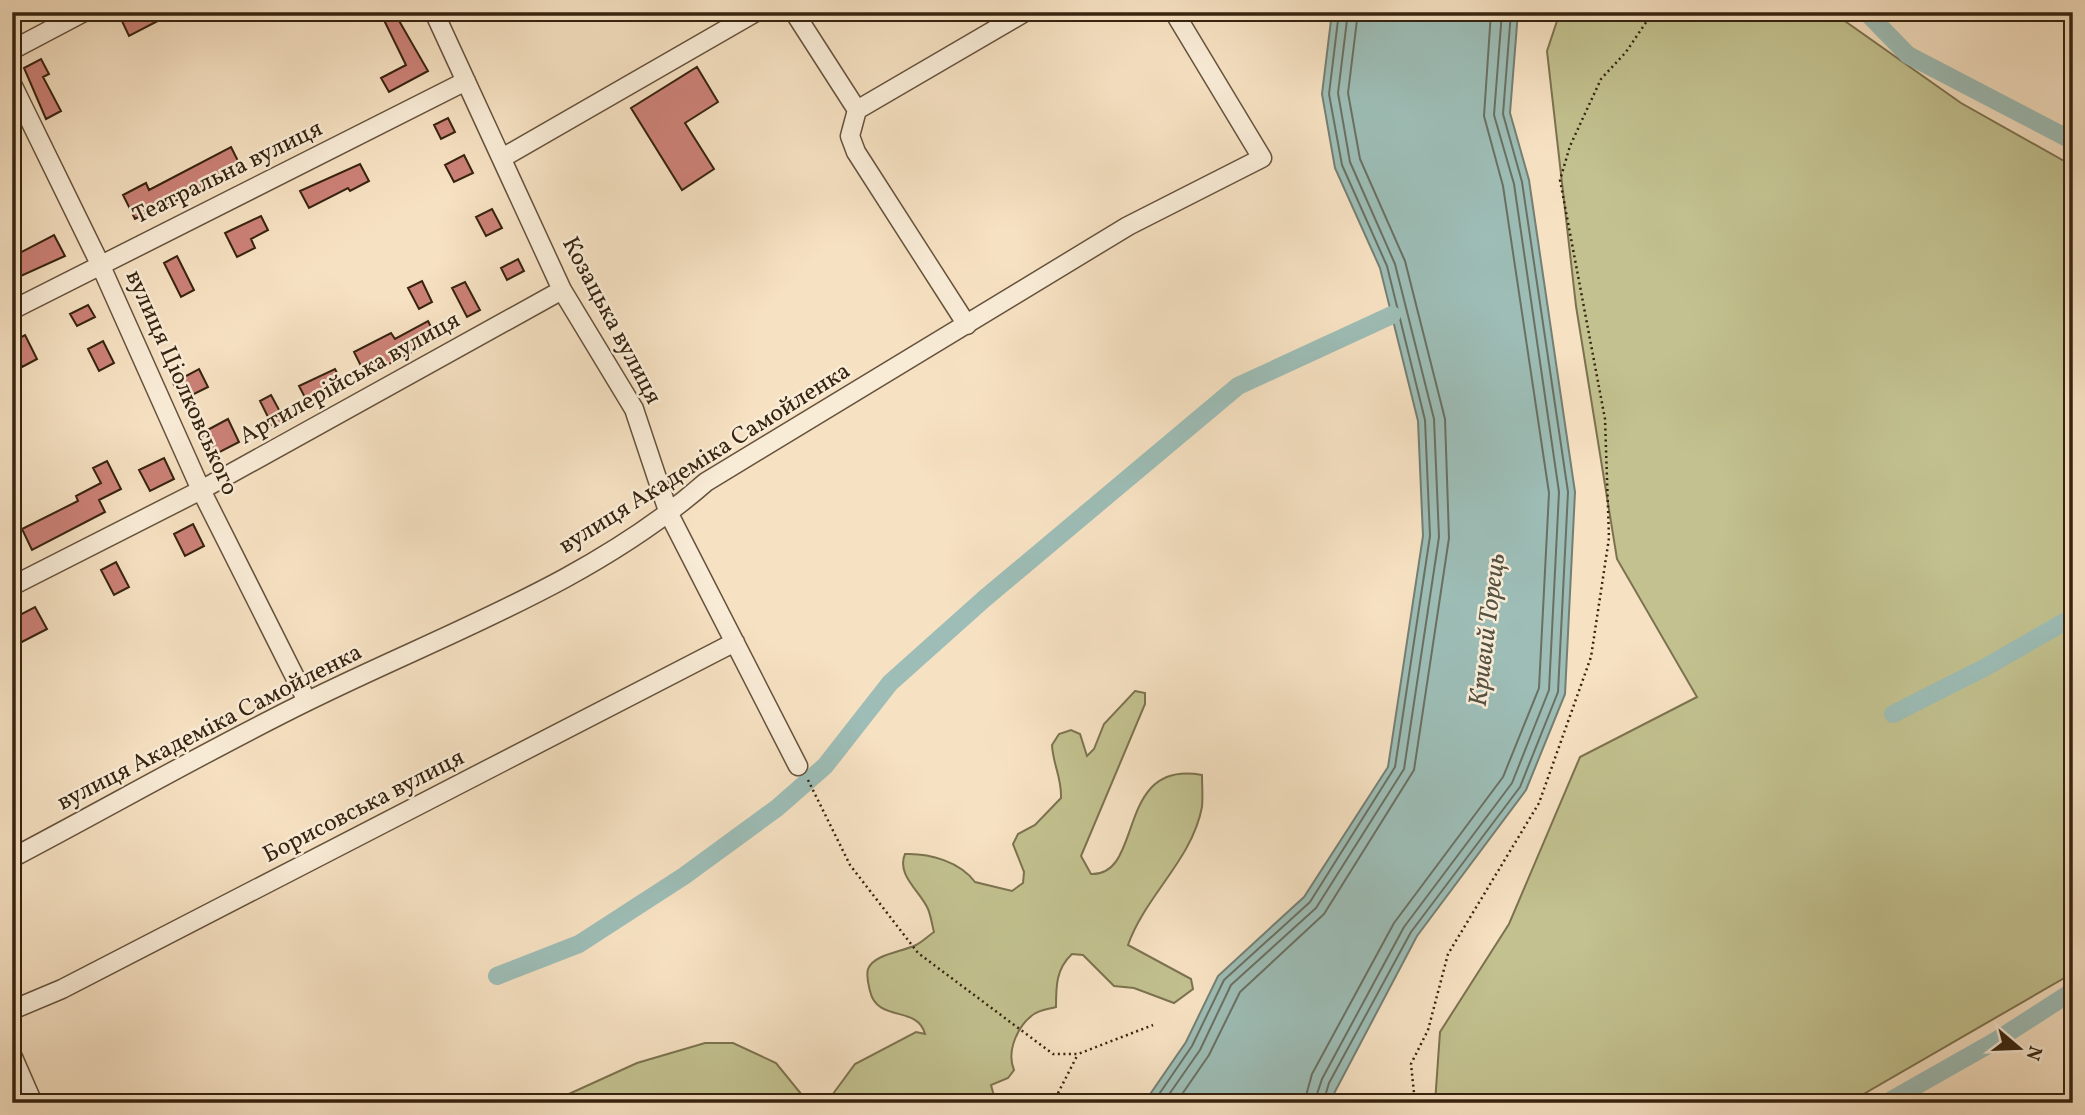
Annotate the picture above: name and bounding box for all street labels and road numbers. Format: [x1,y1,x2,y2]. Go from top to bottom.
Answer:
street label: Театральна вулиця [128,112,328,234]
street label: Козацька вулиця [553,231,669,411]
street label: вулиця Ціолковського [116,265,246,501]
street label: Артилерійська вулиця [233,304,467,454]
street label: вулиця Академіка Самойленка [552,355,858,563]
street label: вулиця Академіка Самойленка [51,636,369,820]
street label: Борисовська вулиця [257,741,471,873]

